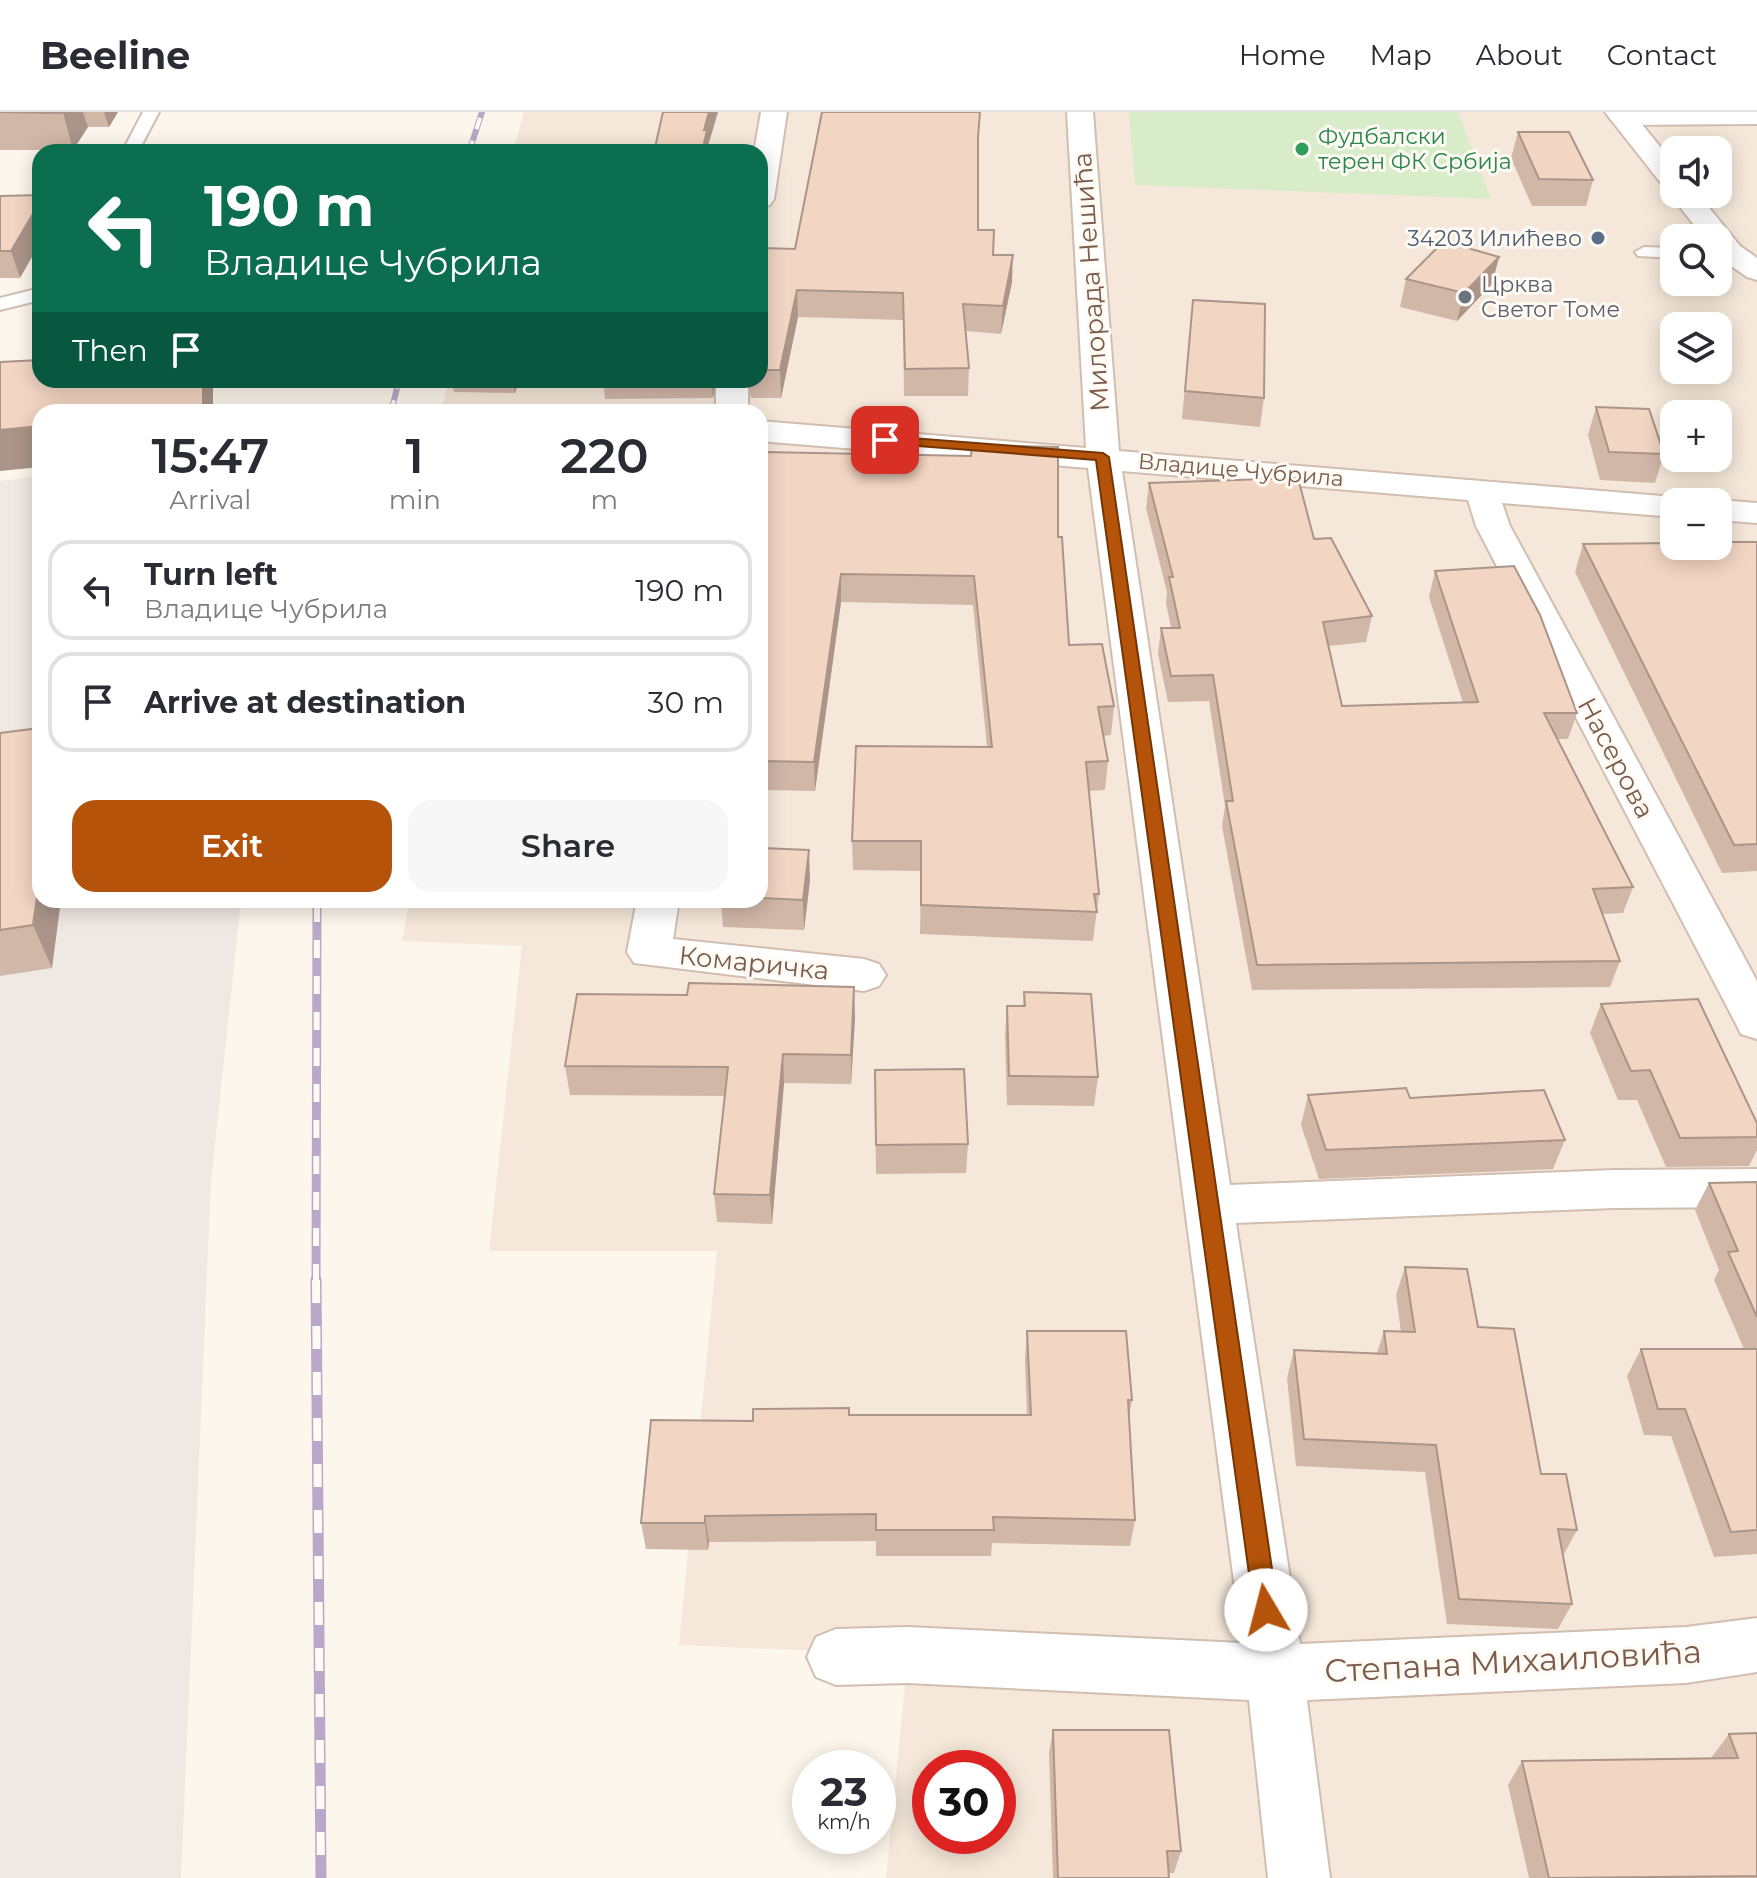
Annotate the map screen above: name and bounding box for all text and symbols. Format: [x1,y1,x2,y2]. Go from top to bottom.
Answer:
text: Beeline [40,32,190,79]
text: Home [1239,38,1326,72]
text: Map [1370,38,1432,72]
text: About [1476,38,1563,72]
text: Contact [1607,38,1717,72]
place label: Фудбалски терен ФК Србија [1318,123,1512,175]
map controls [1660,136,1732,560]
button: sound [1660,136,1732,208]
marker: Фудбалски терен ФК Србија [1293,140,1311,158]
street label: Милорада Нешића [1066,151,1116,413]
text: 190 m [204,172,374,240]
icon: left [72,176,176,280]
button: search [1660,224,1732,296]
place label: 34203 Илићево [1407,225,1582,252]
marker: 34203 Илићево [1589,229,1607,247]
text: Владице Чубрила [204,240,542,284]
place label: Црква Светог Томе [1481,271,1620,323]
marker: Црква Светог Томе [1456,288,1474,306]
button: layers [1660,312,1732,384]
icon: arrive [164,328,208,372]
text: Then [72,332,148,369]
button: + [1660,400,1732,472]
pin [851,406,919,474]
icon: arrive [863,418,907,462]
text: 15:47 [151,427,269,485]
text: 1 [406,427,424,485]
text: 220 [560,427,648,485]
street label: Владице Чубрила [1137,448,1345,492]
text: Arrival [169,484,251,516]
text: min [389,484,441,516]
text: m [591,484,618,516]
button: − [1660,488,1732,560]
text: Turn left [144,556,277,593]
icon: left [76,568,120,612]
text: 190 m [635,572,724,609]
text: Владице Чубрила [144,593,388,625]
icon: arrive [76,680,120,724]
text: Arrive at destination [144,684,466,721]
text: 30 m [648,684,724,721]
street label: Насерова [1571,692,1661,824]
button: Exit [72,800,392,892]
button: Share [408,800,728,892]
street label: Комаричка [677,939,831,987]
position arrow [1224,1568,1308,1652]
street label: Степана Михаиловића [1323,1632,1703,1690]
speed limit sign: 30 [912,1750,1016,1854]
text: 23 [820,1767,868,1816]
text: km/h [817,1810,871,1834]

